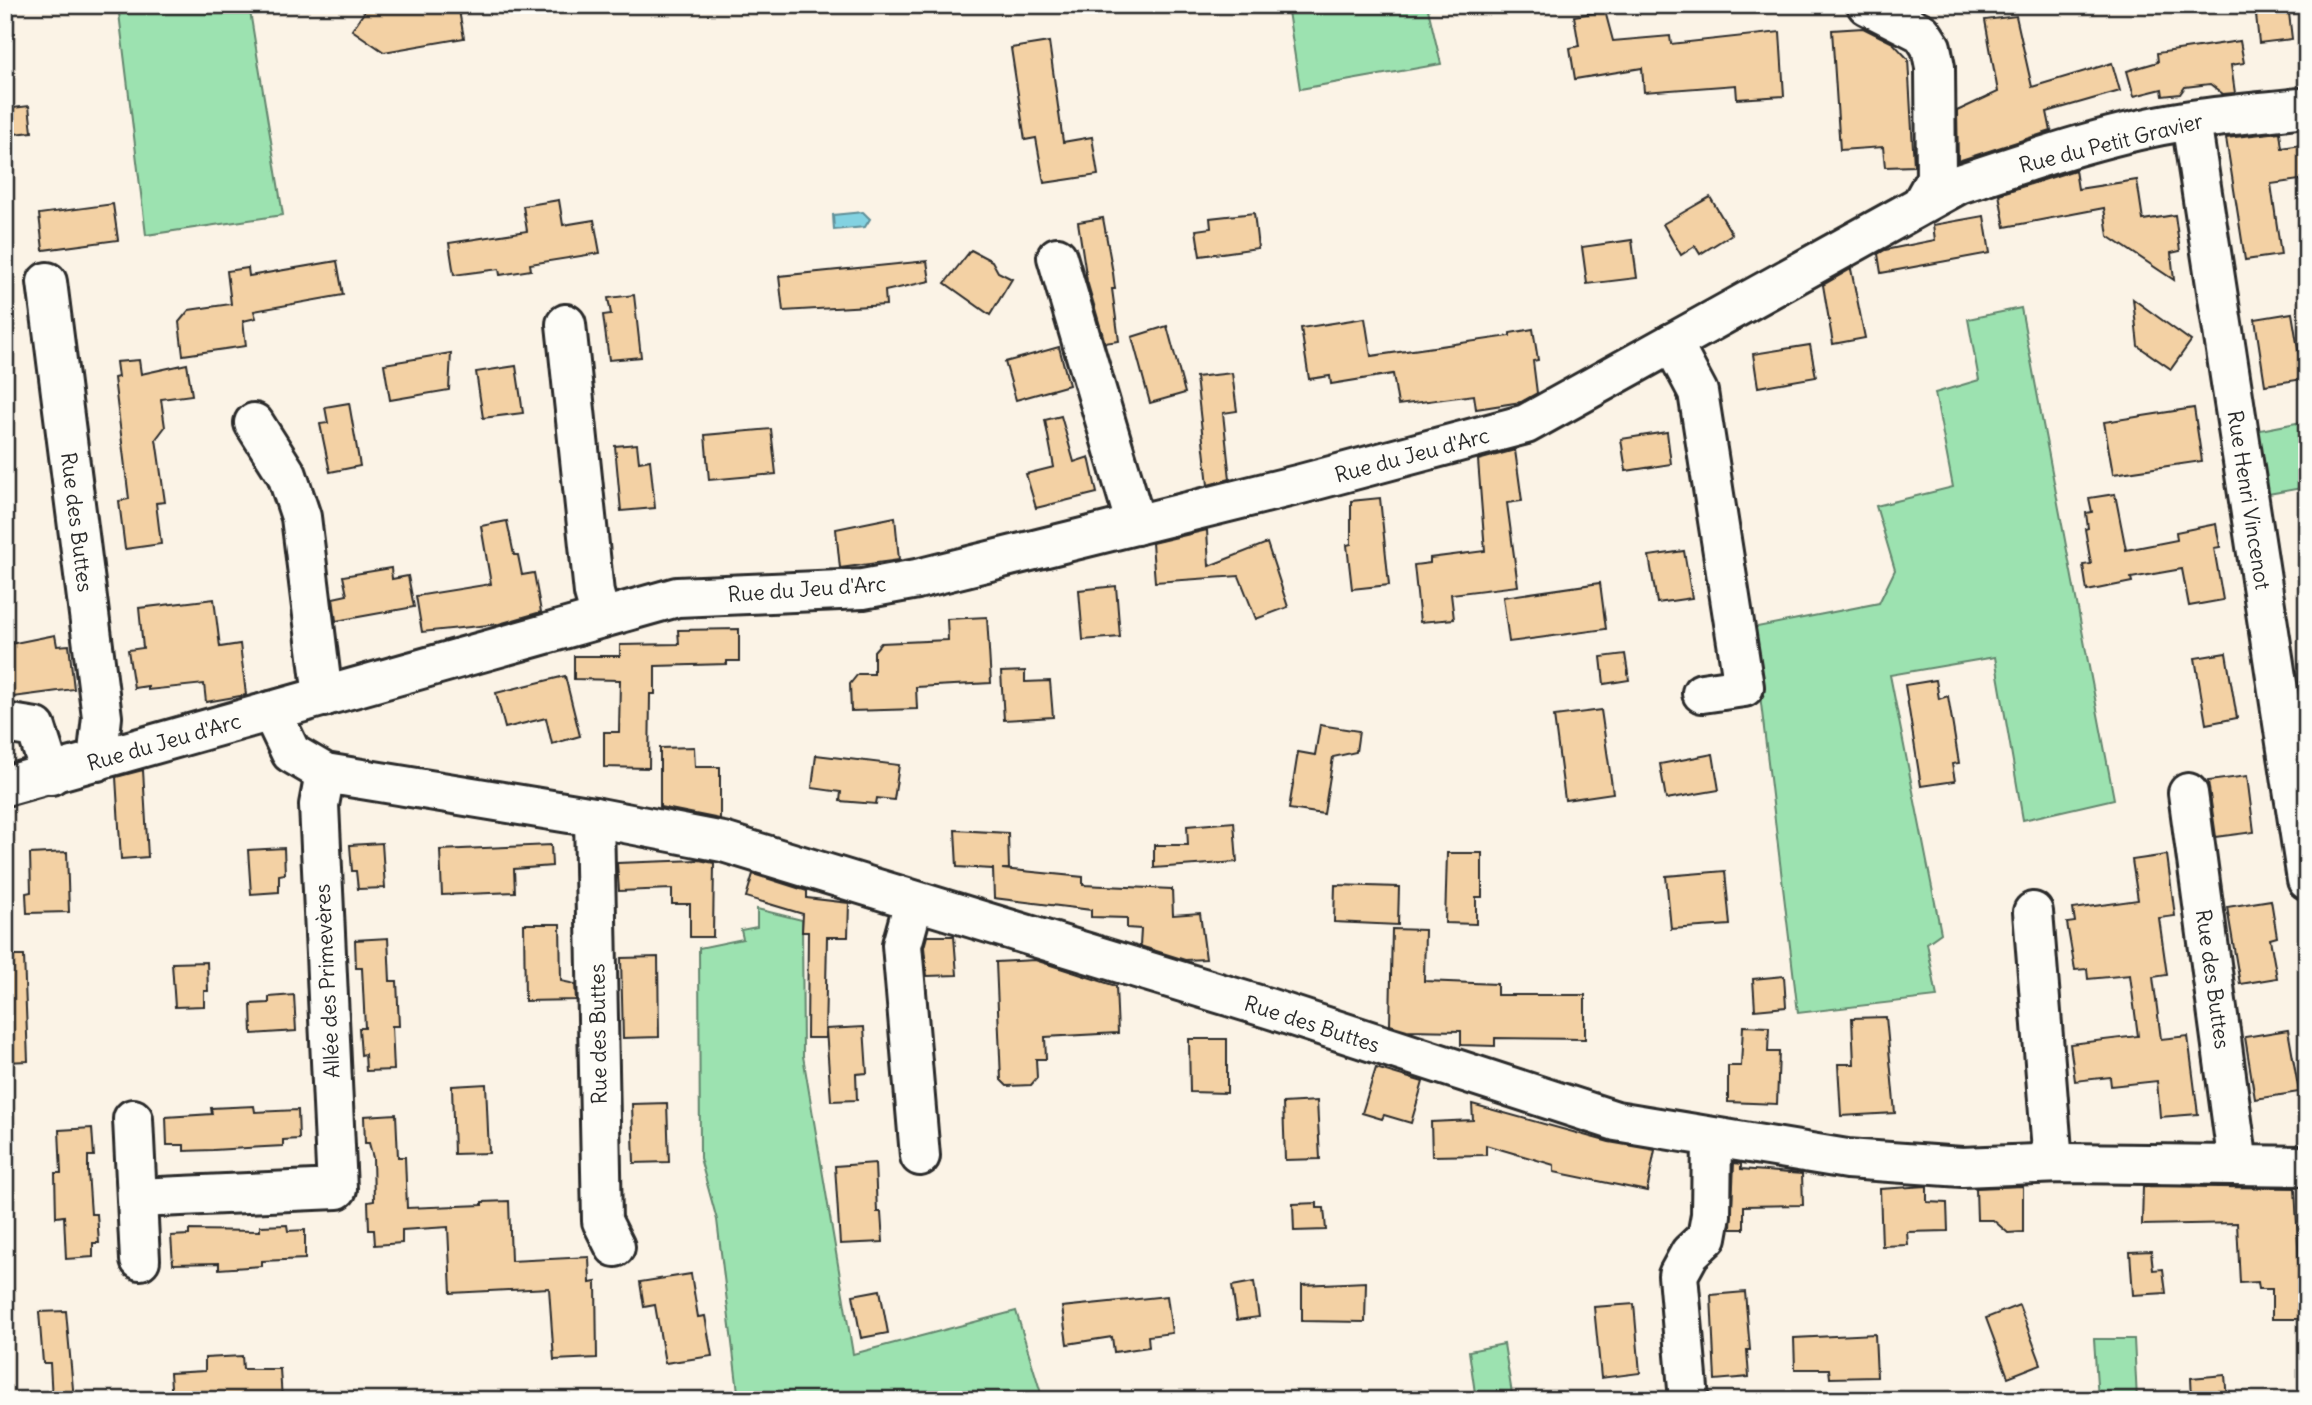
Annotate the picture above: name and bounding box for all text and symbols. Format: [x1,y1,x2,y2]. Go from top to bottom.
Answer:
street label: Rue du Petit Gravier [2016,107,2206,179]
street label: Rue Henri Vincenot [2222,409,2276,591]
street label: Rue du Jeu d'Arc [1332,421,1492,489]
street label: Rue des Buttes [55,451,99,593]
street label: Rue du Jeu d'Arc [727,570,887,608]
street label: Rue du Jeu d'Arc [84,707,244,777]
street label: Allée des Primevères [308,883,346,1079]
street label: Rue des Buttes [2190,907,2236,1051]
street label: Rue des Buttes [583,963,613,1105]
street label: Rue des Buttes [1241,989,1383,1059]

